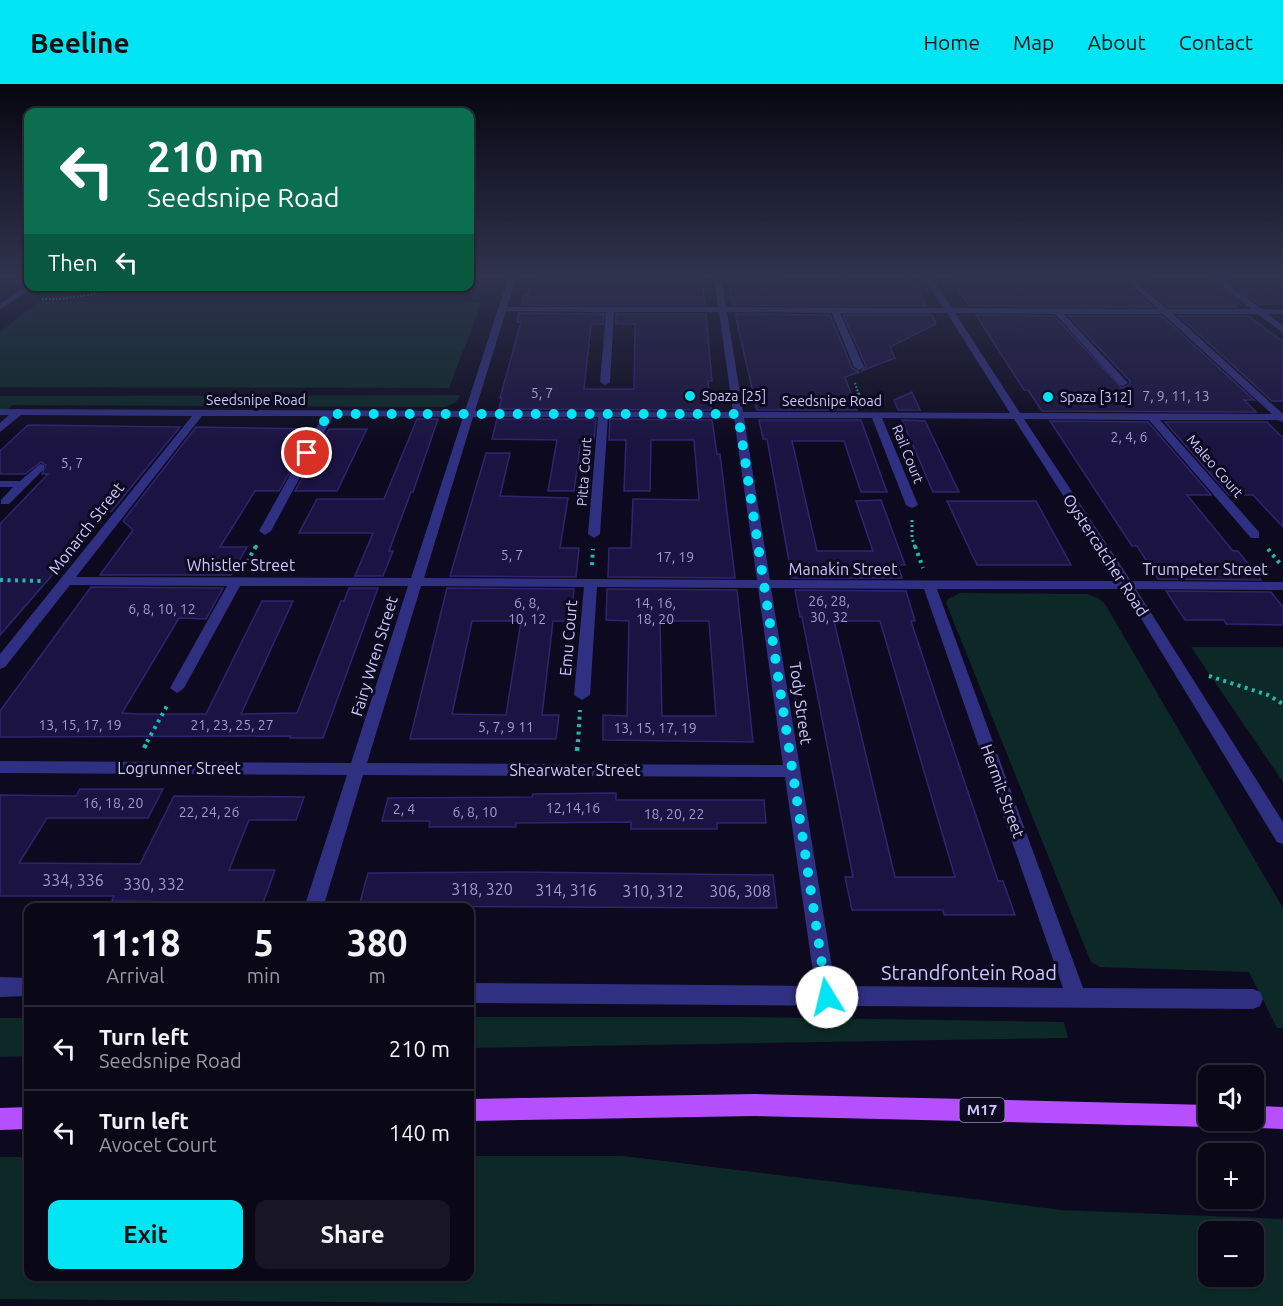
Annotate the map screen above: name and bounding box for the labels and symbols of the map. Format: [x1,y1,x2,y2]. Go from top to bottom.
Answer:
house number: 5, 7 [531,385,553,401]
place label: Spaza [25] [702,388,766,404]
house number: 7, 9, 11, 13 [1142,388,1210,404]
marker: Spaza [25] [683,389,697,403]
place label: Spaza [312] [1060,389,1132,405]
marker: Spaza [312] [1041,390,1055,404]
street label: Seedsnipe Road [206,392,306,408]
street label: Seedsnipe Road [782,393,882,409]
street label: Rail Court [889,422,927,486]
pin [281,427,332,478]
house number: 2, 4, 6 [1111,429,1148,445]
street label: Maleo Court [1183,431,1247,501]
street label: Pitta Court [574,437,594,507]
house number: 5, 7 [61,455,83,471]
street label: Monarch Street [45,478,128,578]
street label: Oystercatcher Road [1060,491,1152,619]
house number: 5, 7 [501,547,523,563]
house number: 17, 19 [656,549,694,565]
street label: Whistler Street [187,556,296,574]
street label: Manakin Street [789,560,898,578]
street label: Trumpeter Street [1142,560,1268,578]
street label: Fairy Wren Street [347,593,401,718]
house number: 26, 28, 30, 32 [808,593,850,625]
house number: 6, 8, 10, 12 [508,595,546,627]
house number: 14, 16, 18, 20 [634,595,676,627]
street label: Emu Court [556,599,580,677]
house number: 6, 8, 10, 12 [128,601,196,617]
street label: Tody Street [786,661,816,746]
house number: 13, 15, 17, 19 [38,717,122,733]
house number: 21, 23, 25, 27 [190,717,274,733]
house number: 5, 7, 9 11 [478,719,534,735]
house number: 13, 15, 17, 19 [613,720,697,736]
street label: Hermit Street [978,742,1029,841]
street label: Logrunner Street [117,759,241,777]
street label: Shearwater Street [509,761,641,779]
house number: 16, 18, 20 [83,795,143,811]
house number: 12,14,16 [546,800,600,816]
house number: 2, 4 [393,801,415,817]
house number: 22, 24, 26 [179,804,239,820]
house number: 6, 8, 10 [453,804,498,820]
house number: 18, 20, 22 [644,806,704,822]
house number: 334, 336 [42,871,104,889]
house number: 330, 332 [123,875,185,893]
house number: 318, 320 [451,880,513,898]
house number: 314, 316 [535,881,597,899]
house number: 310, 312 [622,882,684,900]
house number: 306, 308 [709,882,771,900]
street label: Strandfontein Road [881,961,1057,984]
position arrow [795,965,859,1029]
road number: M17 [960,1098,1004,1122]

